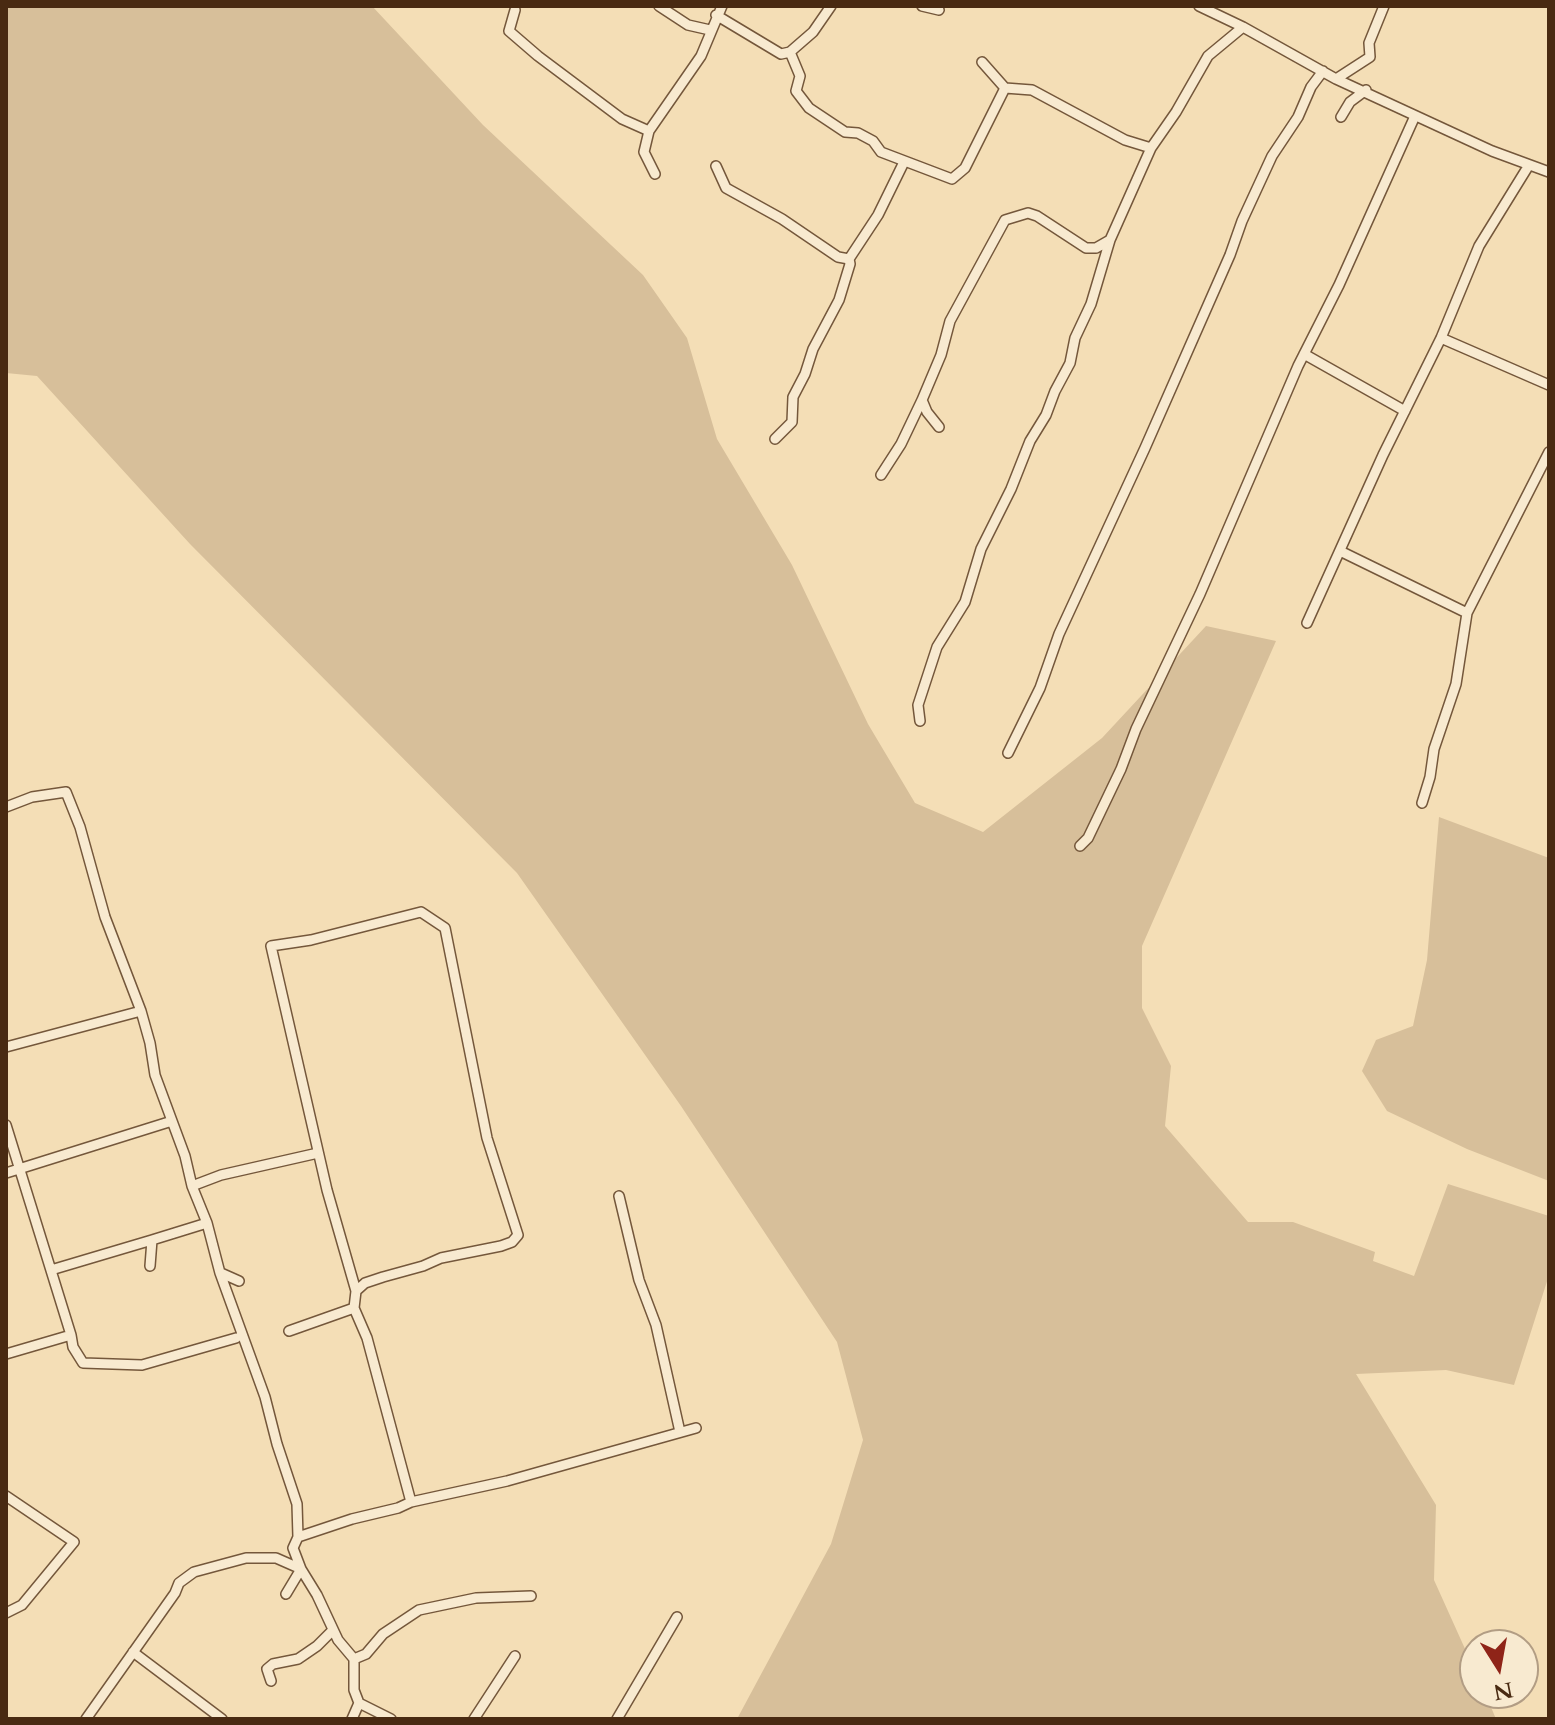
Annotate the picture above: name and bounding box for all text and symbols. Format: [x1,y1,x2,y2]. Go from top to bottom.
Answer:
north arrow [1459,1629,1539,1709]
text: N [1491,1674,1515,1707]

